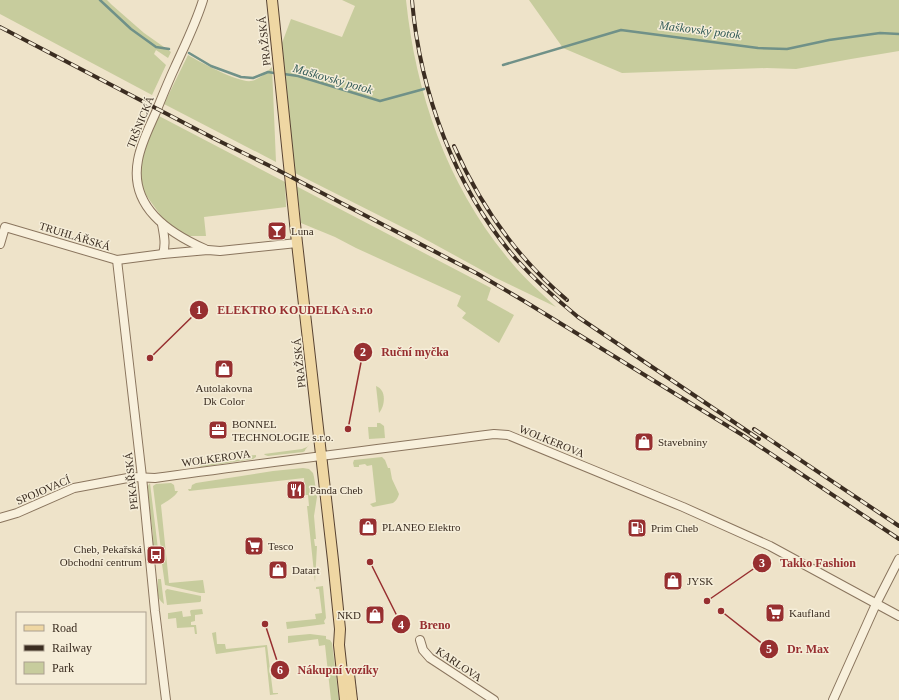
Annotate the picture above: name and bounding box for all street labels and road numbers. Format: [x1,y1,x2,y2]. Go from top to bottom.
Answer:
street label: PRAŽSKÁ [255,15,273,67]
street label: TRŠNICKÁ [124,94,156,150]
street label: TRUHLÁŘSKÁ [38,219,112,253]
street label: PRAŽSKÁ [290,337,308,389]
street label: WOLKEROVA [518,422,586,460]
street label: WOLKEROVA [181,447,251,469]
street label: PEKAŘSKÁ [122,451,140,511]
street label: SPOJOVACÍ [14,473,72,507]
street label: KARLOVA [434,644,484,684]

